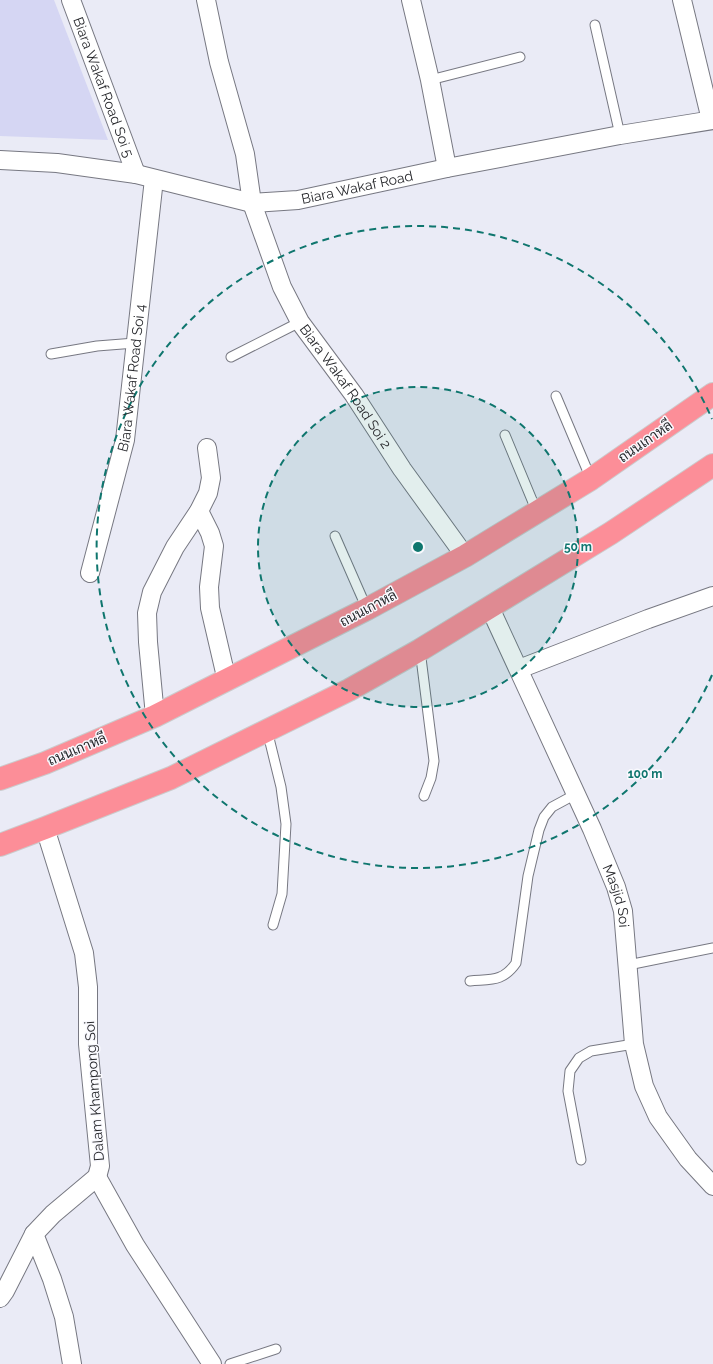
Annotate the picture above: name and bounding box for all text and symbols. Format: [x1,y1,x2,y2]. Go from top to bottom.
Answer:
street label: Biara Wakaf Road Soi 5 [70,15,137,160]
street label: Biara Wakaf Road [300,168,414,207]
street label: Biara Wakaf Road Soi 4 [114,303,148,453]
street label: Biara Wakaf Road Soi 2 [297,321,395,452]
street label: ถนนเกาหลี [614,416,675,465]
centre of rings [411,540,425,554]
text: 50 m [564,540,592,554]
street label: ถนนเกาหลี [336,585,399,630]
street label: ถนนเกาหลี [45,729,109,769]
text: 100 m [628,767,662,781]
street label: Masjid Soi [600,862,632,928]
street label: Dalam Khampong Soi [81,1020,107,1162]

